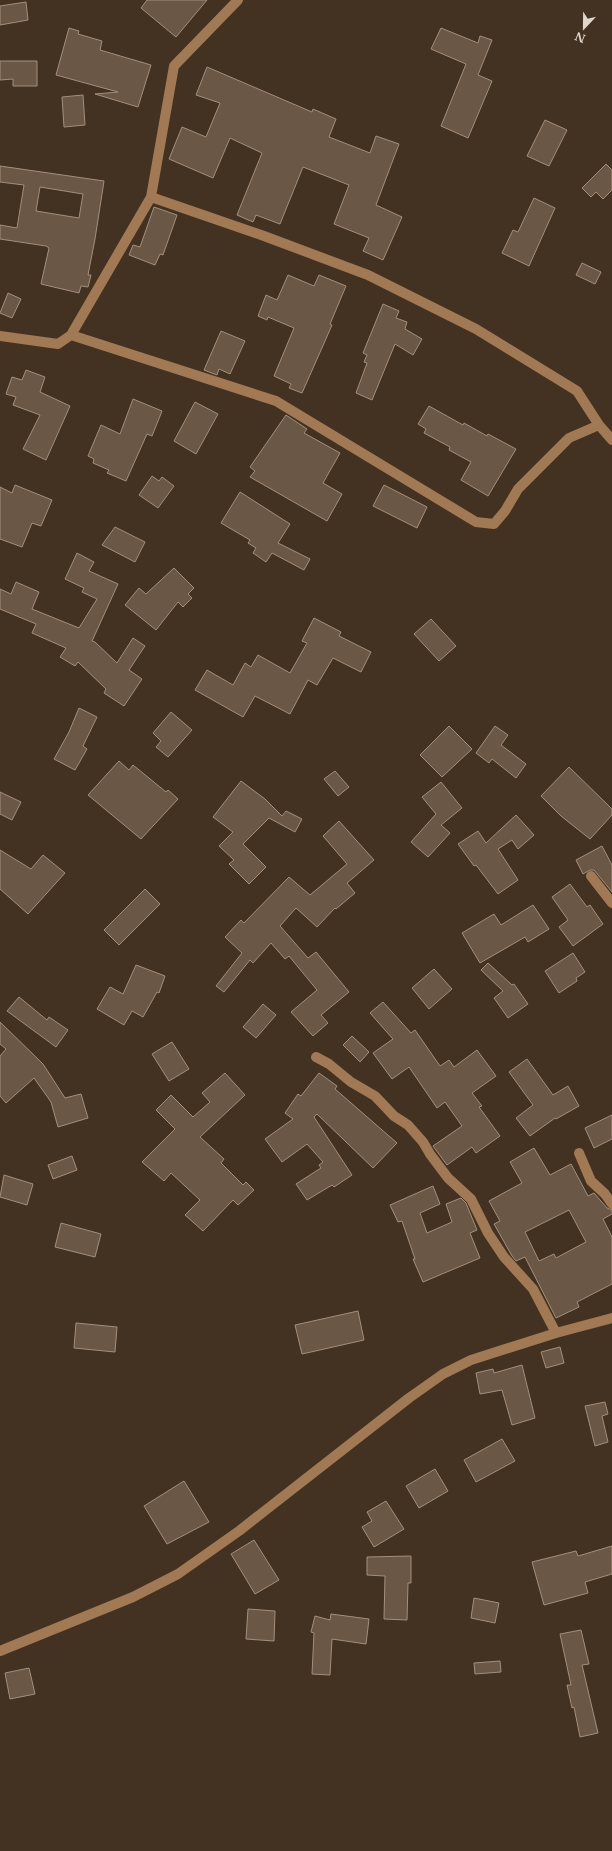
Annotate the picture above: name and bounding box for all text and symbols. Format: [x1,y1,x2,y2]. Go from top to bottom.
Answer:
north arrow [564,8,604,48]
text: N [572,29,588,46]

